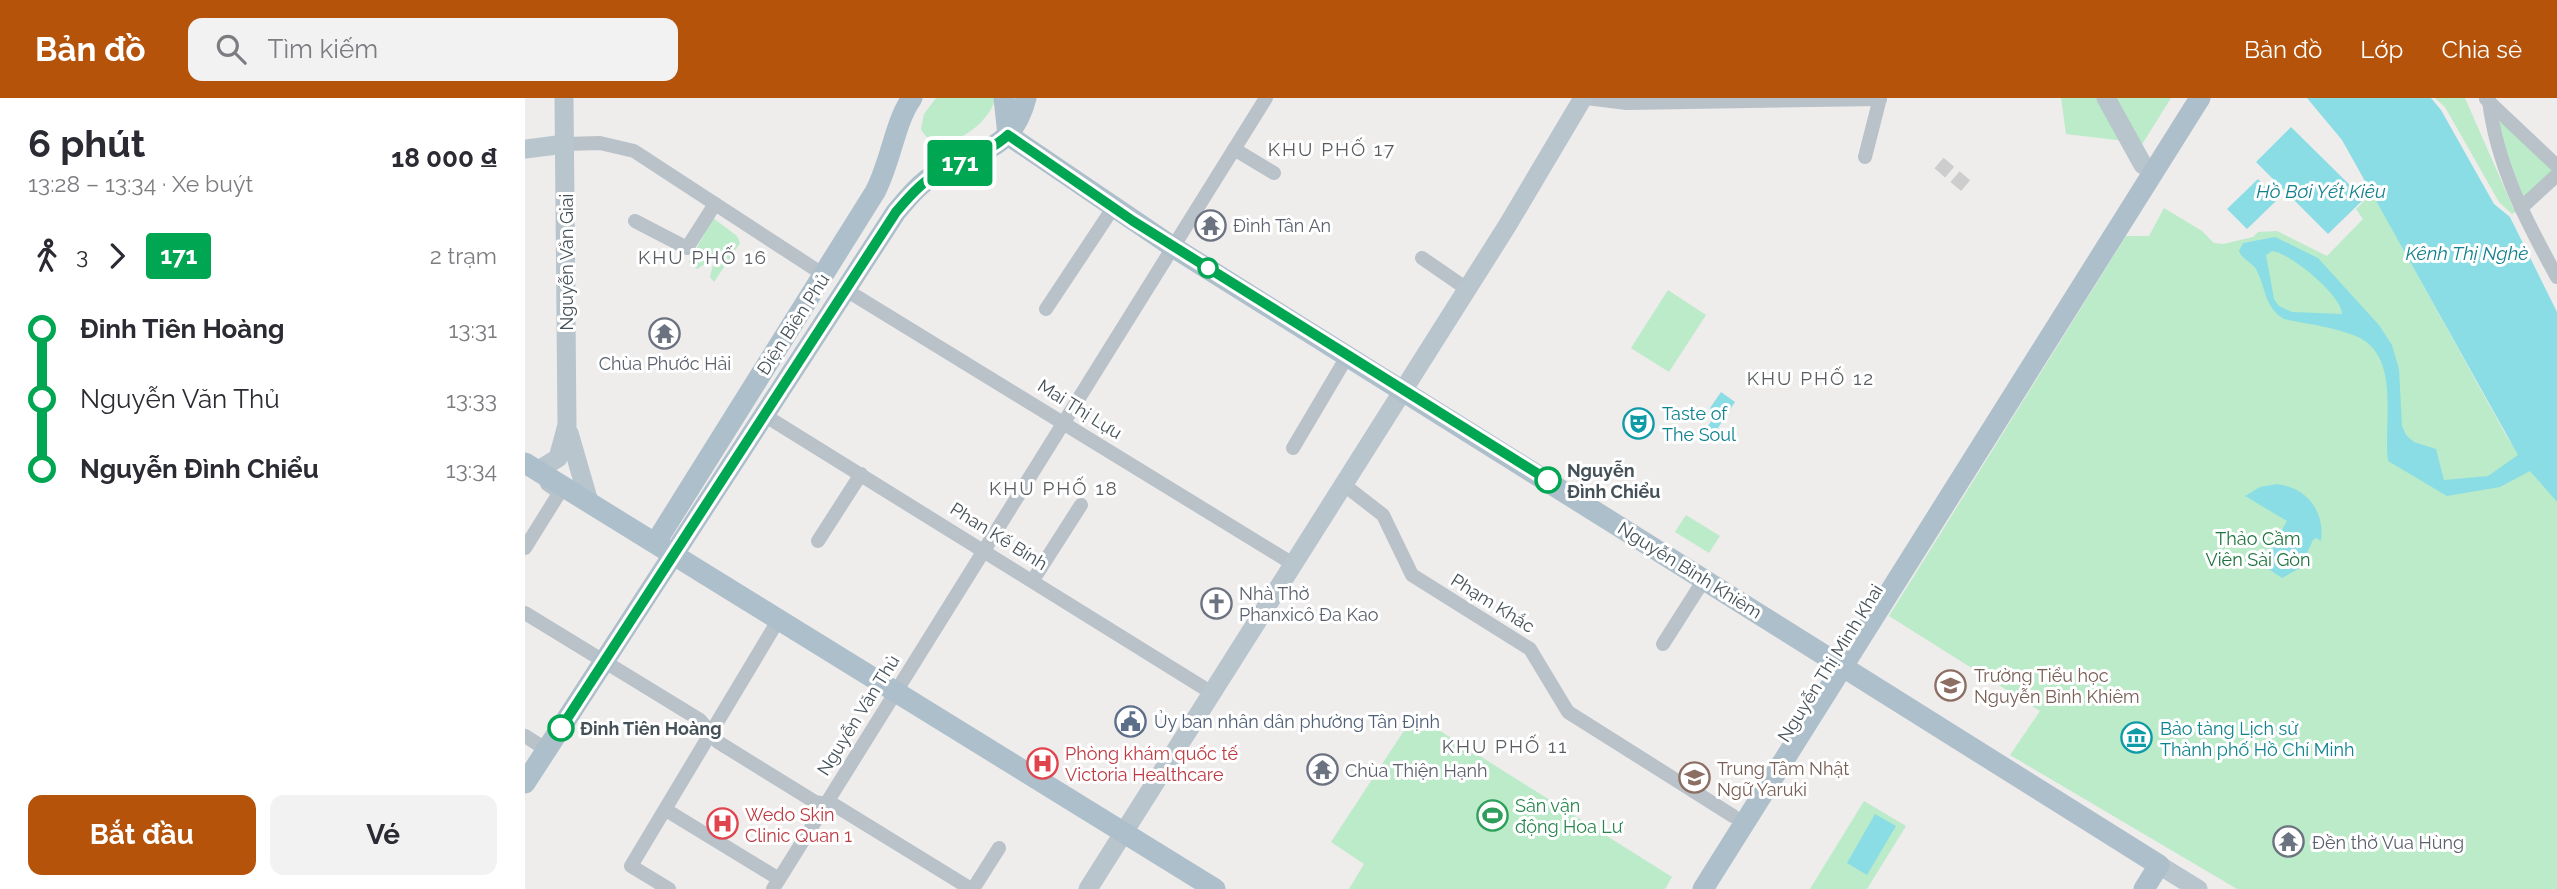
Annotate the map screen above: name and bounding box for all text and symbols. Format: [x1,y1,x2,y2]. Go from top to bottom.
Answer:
search box [188,18,678,81]
text: Bản đồ [35,30,146,69]
icon: search [212,30,250,68]
text: Tìm kiếm [268,34,378,64]
text: Bản đồ [2244,35,2322,64]
text: Lớp [2360,35,2403,64]
text: Chia sẻ [2441,35,2522,64]
text: 6 phút [28,121,145,166]
district label: KHU PHỐ 17 [1268,137,1396,160]
line badge: 171 [920,140,1000,186]
text: 18 000 ₫ [391,143,497,173]
text: 171 [941,148,979,177]
text: 13:28 – 13:34 · Xe buýt [28,170,253,197]
water label: Hồ Bơi Yết Kiêu [2256,180,2386,202]
street label: Nguyễn Văn Giai [556,193,577,331]
temple icon: Đình Tân An [1193,208,1227,242]
place label: Đình Tân An [1233,215,1331,236]
icon: walk [28,237,66,275]
icon: forward [98,237,136,275]
text: 171 [160,241,197,270]
text: 3 [76,242,88,269]
text: 2 trạm [430,242,497,269]
water label: Kênh Thị Nghè [2405,242,2529,264]
district label: KHU PHỐ 16 [638,245,768,268]
unlabelled marker [1198,258,1218,278]
street label: Ðiện Biên Phủ [752,269,834,379]
text: Đinh Tiên Hoàng [80,314,284,344]
text: 13:31 [448,316,497,343]
temple icon: Chùa Phước Hải [648,316,682,350]
place label: Chùa Phước Hải [599,353,731,374]
district label: KHU PHỐ 12 [1747,366,1875,389]
street label: Mai Thị Lựu [1034,375,1126,443]
text: Nguyễn Văn Thủ [80,384,280,414]
text: 13:33 [446,386,497,413]
place label: Taste of The Soul [1662,403,1736,445]
theatre icon: Taste of The Soul [1622,406,1656,440]
text: Nguyễn Đình Chiểu [80,454,319,484]
text: 13:34 [446,456,497,483]
place label: Nguyễn Đình Chiểu [1567,460,1660,502]
marker: Nguyễn Đình Chiểu [1535,467,1561,493]
district label: KHU PHỐ 18 [989,476,1119,499]
street label: Phan Kế Bính [947,498,1051,574]
street label: Nguyễn Bỉnh Khiêm [1614,517,1766,623]
park label: Thảo Cầm Viên Sài Gòn [2205,528,2311,570]
street label: Phạm Khắc [1447,569,1539,637]
street label: Nguyễn Thị Minh Khai [1773,580,1887,746]
place label: Nhà Thờ Phanxicô Đa Kao [1239,583,1379,625]
church icon: Nhà Thờ Phanxicô Đa Kao [1199,586,1233,620]
street label: Nguyễn Văn Thủ [812,651,904,779]
place label: Trường Tiểu học Nguyễn Bỉnh Khiêm [1974,665,2140,707]
school or university icon: Trường Tiểu học Nguyễn Bỉnh Khiêm [1934,668,1968,702]
public building icon: Ủy ban nhân dân phường Tân Định [1114,704,1148,738]
place label: Ủy ban nhân dân phường Tân Định [1154,710,1440,732]
marker: Đinh Tiên Hoàng [548,715,574,741]
place label: Đinh Tiên Hoàng [580,718,722,739]
place label: Bảo tàng Lịch sử Thành phố Hồ Chí Minh [2160,718,2354,760]
museum icon: Bảo tàng Lịch sử Thành phố Hồ Chí Minh [2120,721,2154,755]
district label: KHU PHỐ 11 [1442,734,1568,757]
place label: Phòng khám quốc tế Victoria Healthcare [1065,743,1239,785]
hospital icon: Phòng khám quốc tế Victoria Healthcare [1025,746,1059,780]
temple icon: Chùa Thiện Hạnh [1305,753,1339,787]
place label: Trung Tâm Nhật Ngữ Yaruki [1717,758,1849,800]
place label: Chùa Thiện Hạnh [1345,760,1488,781]
school or university icon: Trung Tâm Nhật Ngữ Yaruki [1677,761,1711,795]
button: Bắt đầu [28,795,256,875]
button: Vé [270,795,497,875]
place label: Sân vận động Hoa Lư [1515,795,1624,837]
sports icon: Sân vận động Hoa Lư [1475,798,1509,832]
place label: Wedo Skin Clinic Quan 1 [745,804,852,846]
hospital icon: Wedo Skin Clinic Quan 1 [705,807,739,841]
temple icon: Đền thờ Vua Hùng [2272,825,2306,859]
place label: Đền thờ Vua Hùng [2312,832,2464,853]

